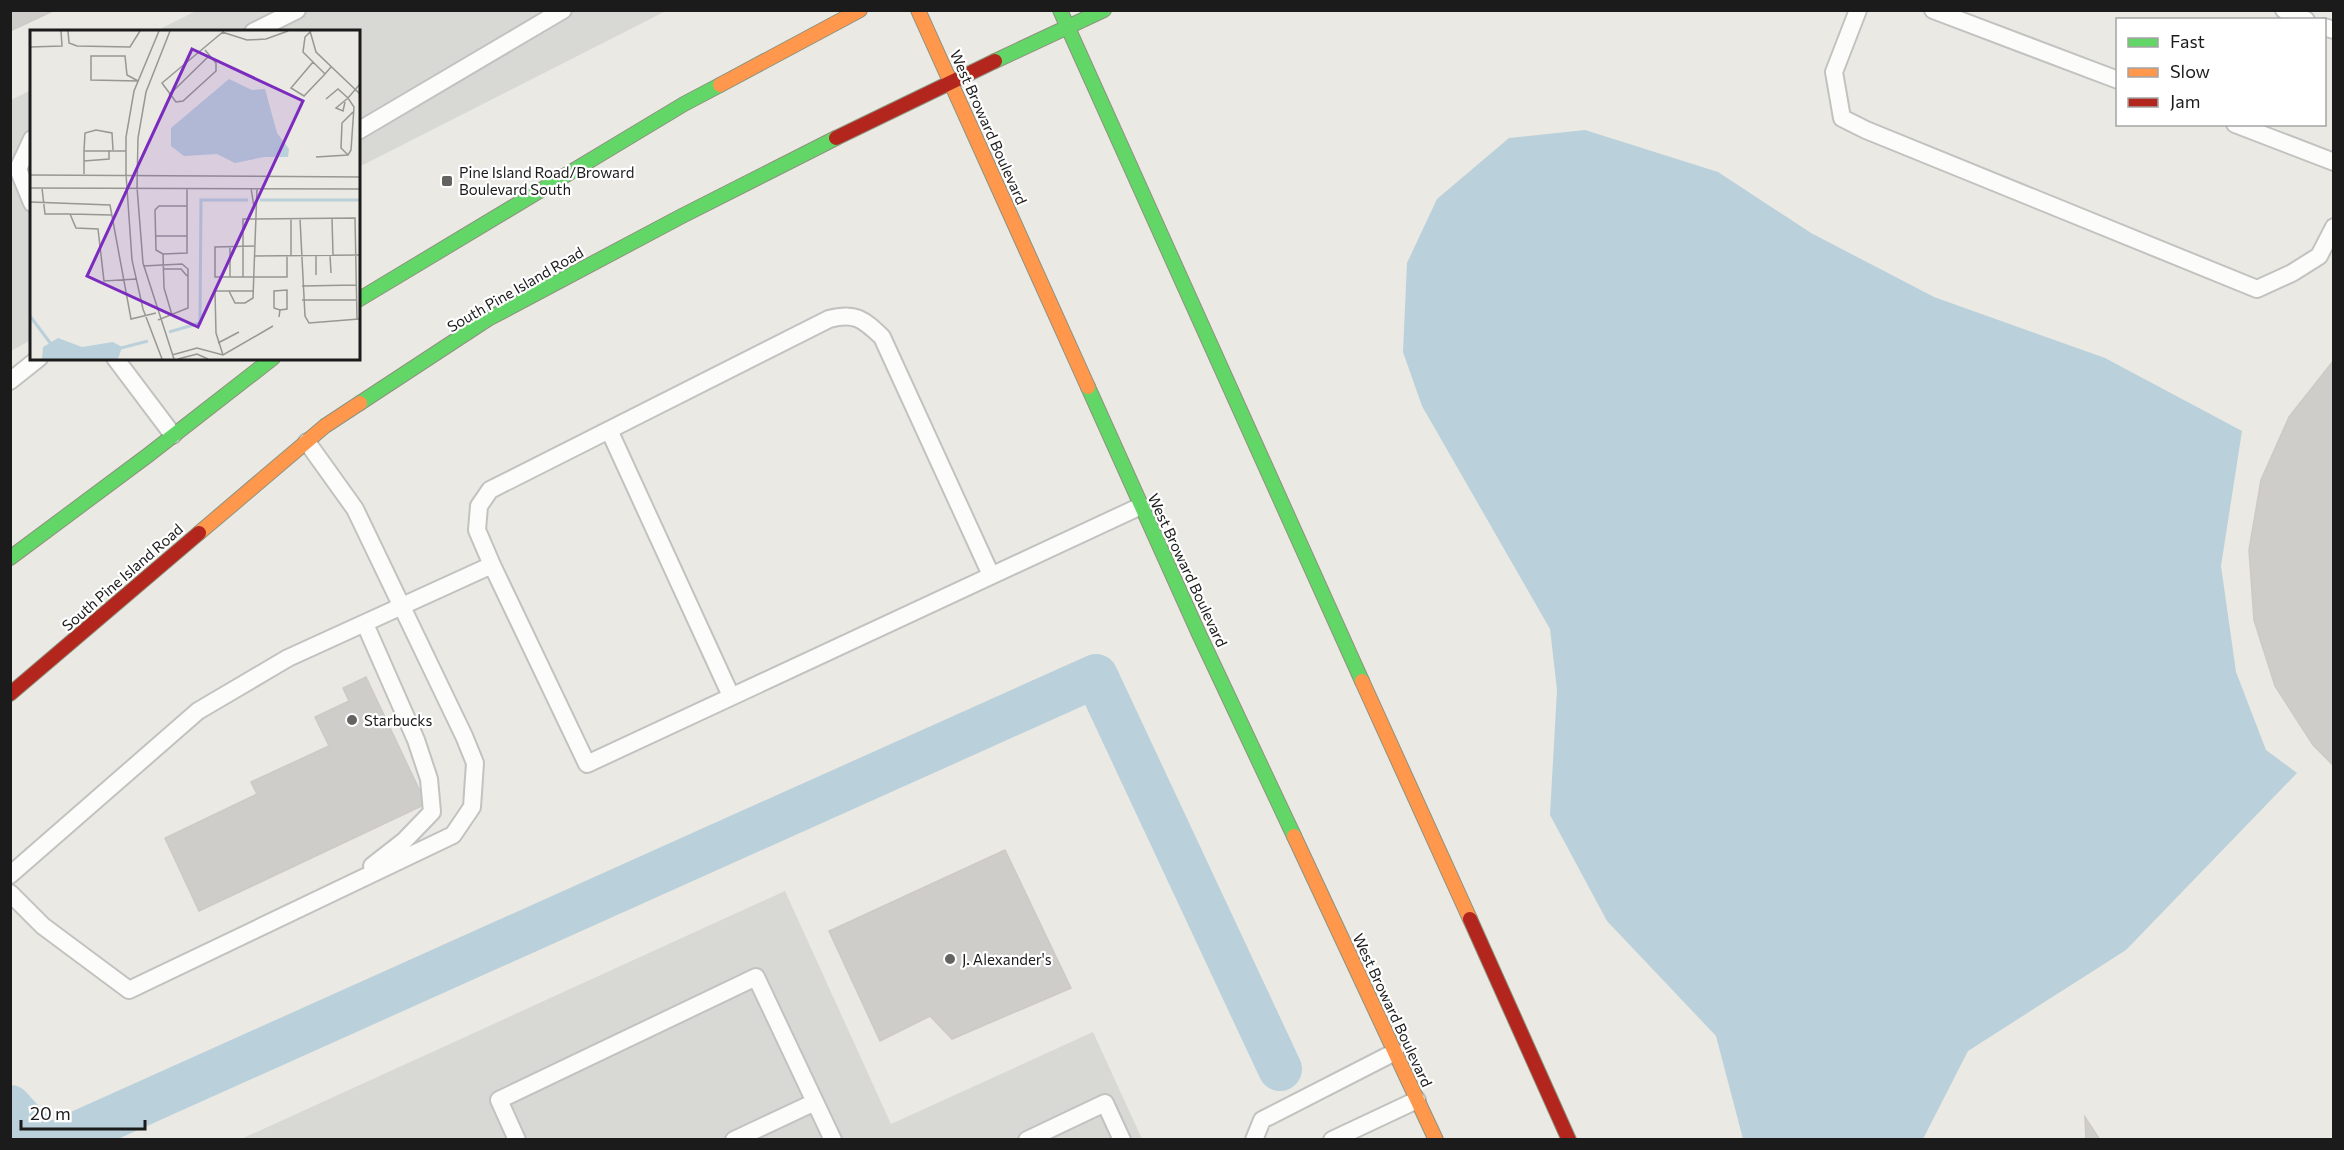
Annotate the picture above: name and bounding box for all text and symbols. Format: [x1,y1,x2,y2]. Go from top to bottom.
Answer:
legend [2116,18,2326,126]
inset map [30,30,360,360]
text: Fast [2170,30,2205,52]
street label: West Broward Boulevard [947,47,1031,207]
text: Slow [2170,60,2210,82]
text: Jam [2170,90,2200,112]
place label: Pine Island Road/Broward Boulevard South [459,163,634,198]
marker: Pine Island Road/Broward Boulevard South [440,174,454,188]
street label: South Pine Island Road [444,243,586,335]
street label: West Broward Boulevard [1144,490,1232,650]
street label: South Pine Island Road [58,520,186,634]
place label: Starbucks [364,711,432,729]
marker: Starbucks [345,713,359,727]
street label: West Broward Boulevard [1349,930,1437,1090]
place label: J. Alexander's [962,950,1052,968]
marker: J. Alexander's [943,952,957,966]
scale bar [21,1093,146,1131]
text: 20 m [30,1102,71,1124]

